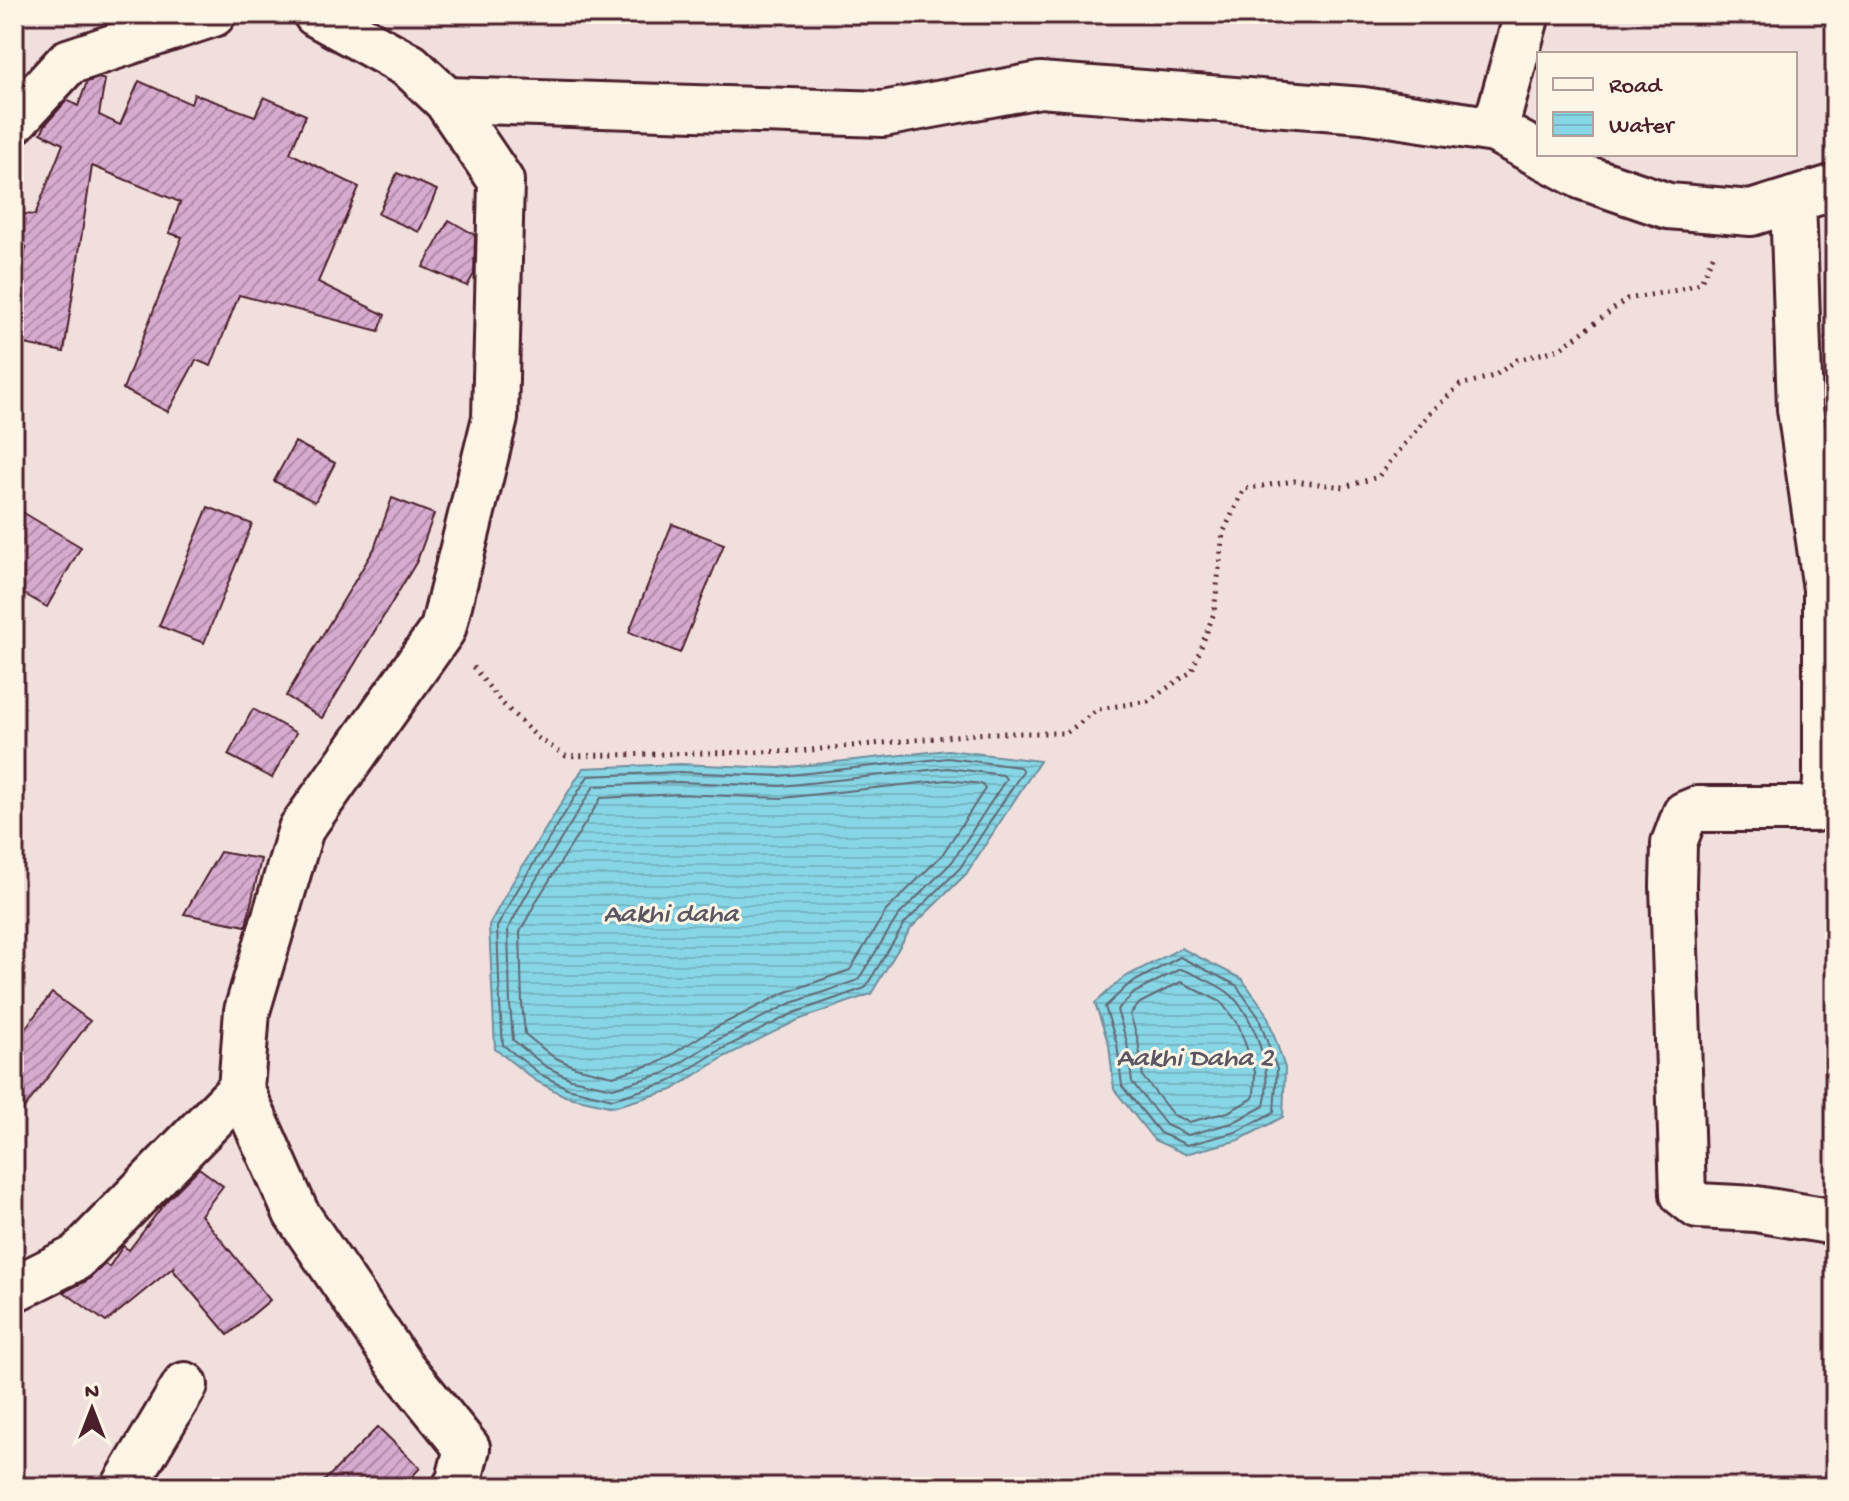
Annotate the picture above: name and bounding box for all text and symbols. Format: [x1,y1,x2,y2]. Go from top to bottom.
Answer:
legend [1537,52,1797,156]
text: Road [1609,73,1663,102]
text: Water [1609,113,1676,142]
water label: Aakhi daha [604,899,740,932]
water label: Aakhi Daha 2 [1116,1043,1275,1076]
north arrow [52,1369,132,1449]
text: N [85,1380,99,1406]

